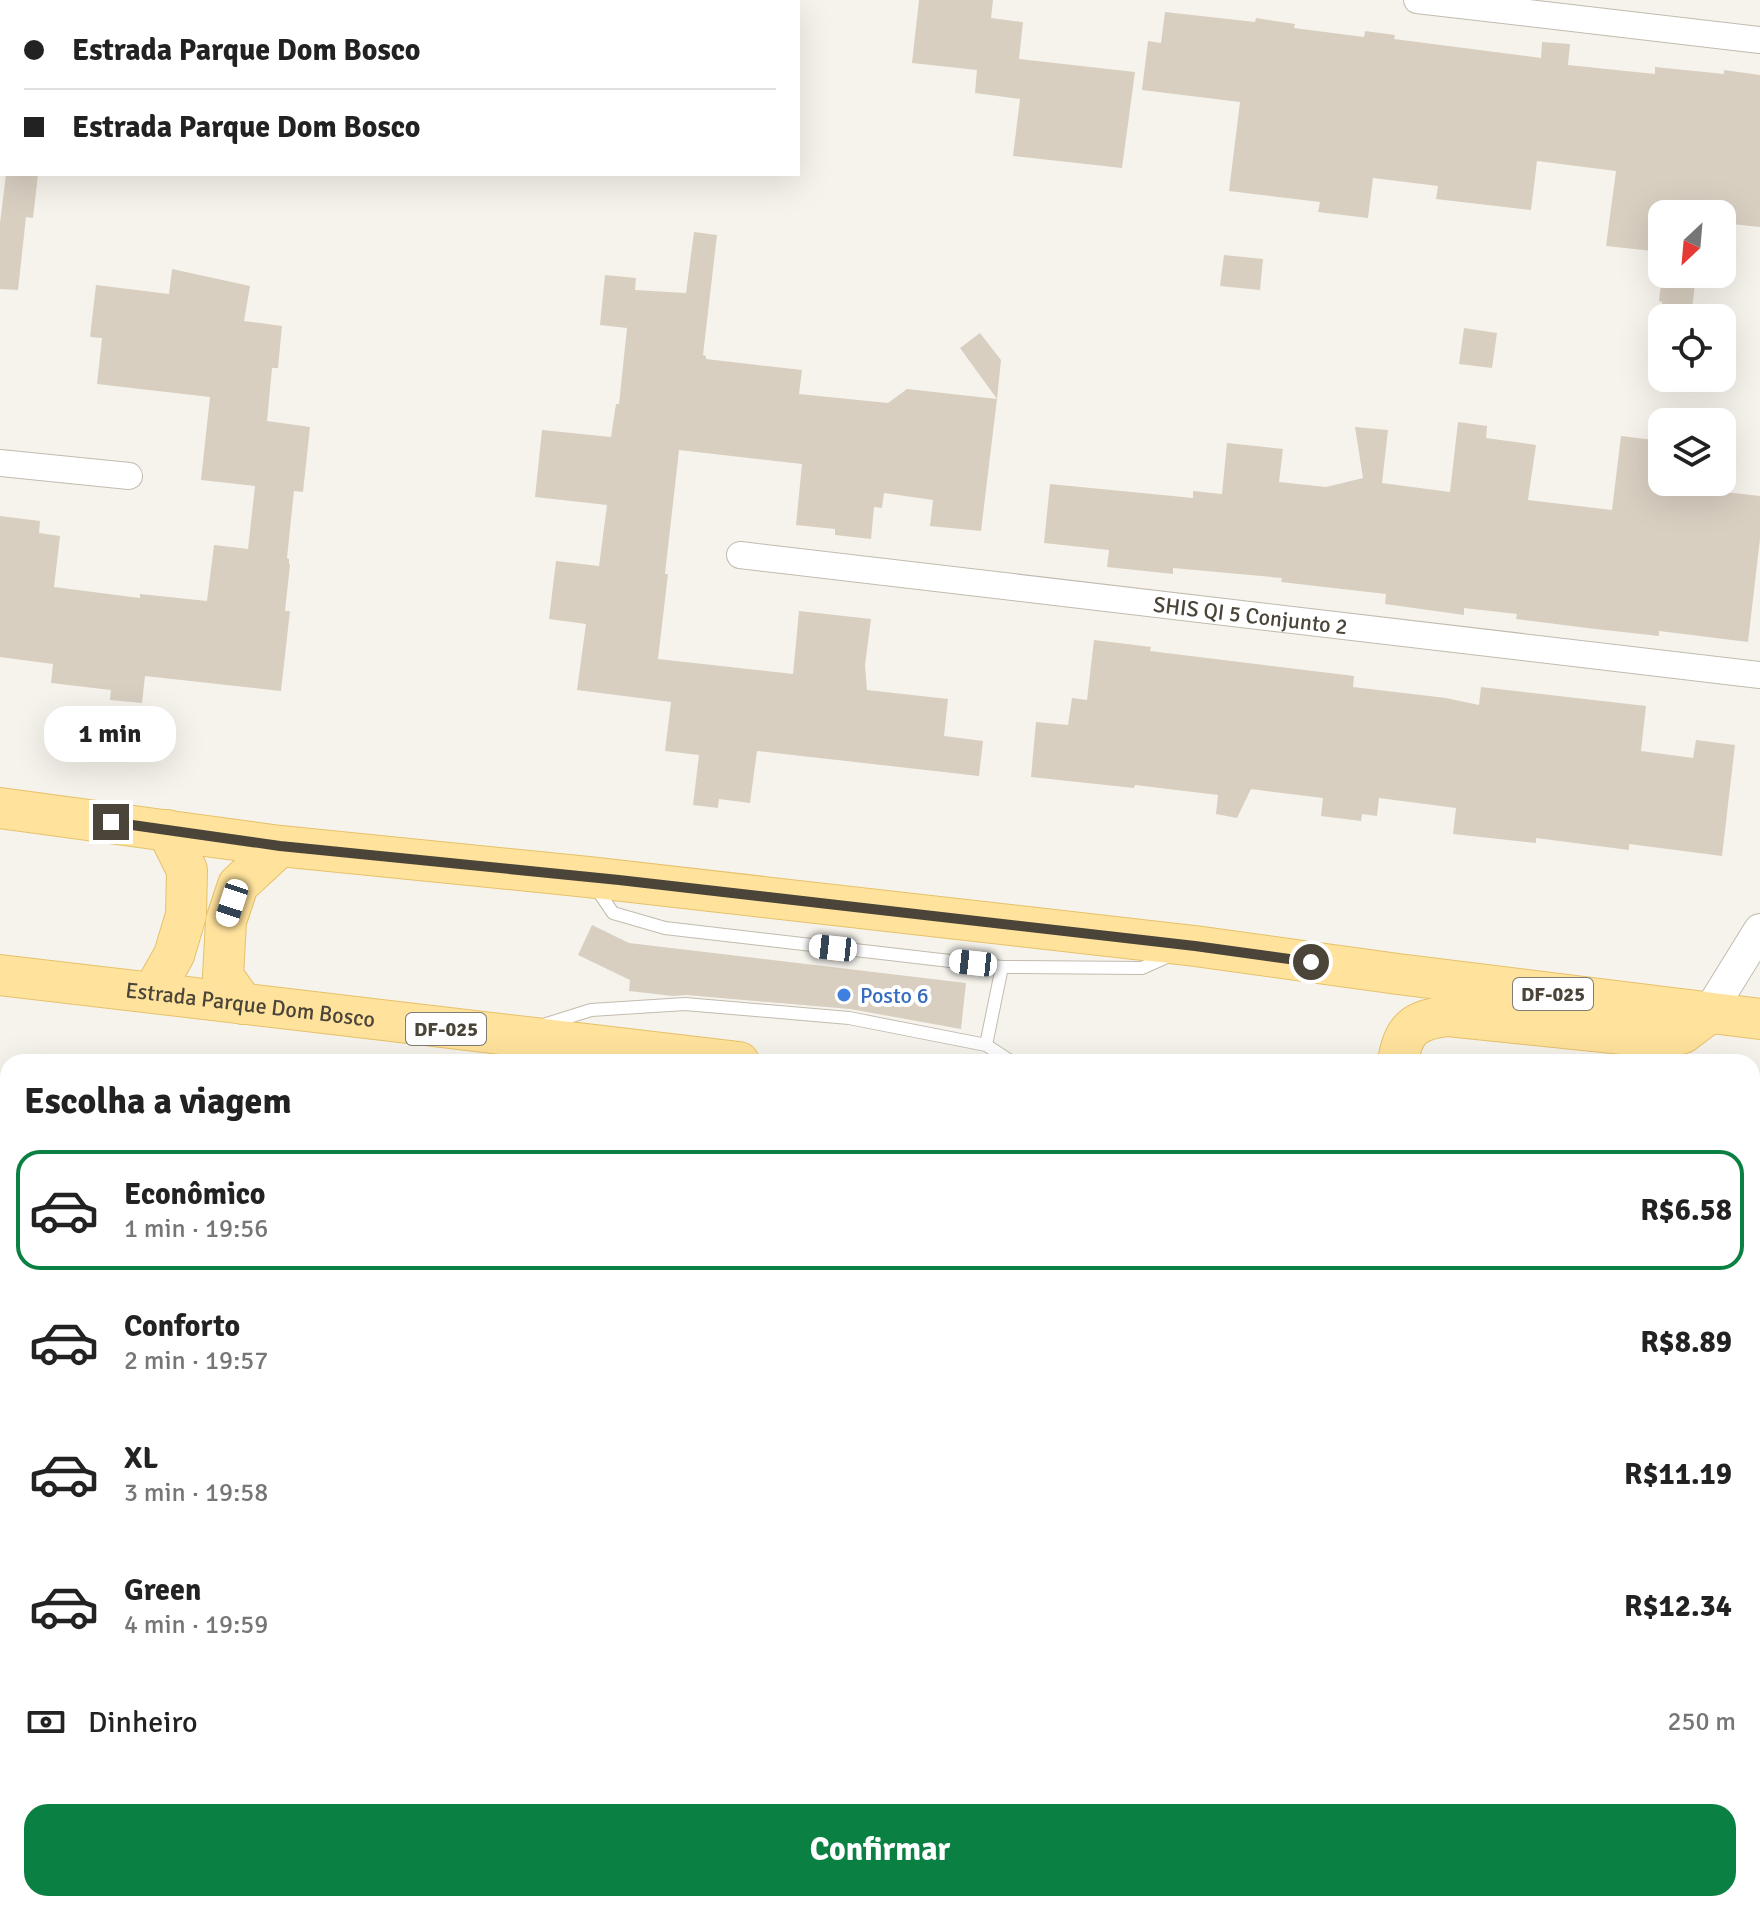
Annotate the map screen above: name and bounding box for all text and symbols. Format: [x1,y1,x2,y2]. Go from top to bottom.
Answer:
text: Estrada Parque Dom Bosco [72,32,420,69]
text: Estrada Parque Dom Bosco [72,109,420,146]
north arrow [1648,200,1736,288]
map controls [1648,200,1736,496]
button: locate [1648,304,1736,392]
button: layers [1648,408,1736,496]
street label: SHIS QI 5 Conjunto 2 [1152,591,1349,640]
callout: 1 min [45,706,177,762]
text: 1 min [79,718,141,750]
route end [93,804,129,840]
car [213,876,251,930]
car [808,934,858,962]
route start [1293,944,1329,980]
car [948,949,998,977]
street label: Estrada Parque Dom Bosco [124,976,377,1033]
road number: DF-025 [1513,978,1593,1010]
place label: Posto 6 [860,982,929,1009]
marker: Posto 6 [835,986,853,1004]
road number: DF-025 [406,1013,486,1045]
text: Escolha a viagem [24,1079,292,1124]
icon: car [28,1174,100,1246]
text: Econômico [124,1176,266,1213]
text: R$6.58 [1640,1192,1732,1229]
text: 1 min · 19:56 [124,1213,268,1245]
icon: car [28,1306,100,1378]
text: Conforto [124,1308,240,1345]
text: R$8.89 [1640,1324,1732,1361]
text: 2 min · 19:57 [124,1345,268,1377]
icon: car [28,1438,100,1510]
text: XL [124,1440,158,1477]
text: R$11.19 [1624,1456,1732,1493]
text: 3 min · 19:58 [124,1477,268,1509]
icon: car [28,1570,100,1642]
text: Green [124,1572,201,1609]
text: R$12.34 [1624,1588,1732,1625]
text: 4 min · 19:59 [124,1609,268,1641]
icon: cash [24,1700,68,1744]
text: Dinheiro [88,1704,198,1741]
text: 250 m [1667,1706,1736,1738]
button: Confirmar [24,1804,1736,1896]

